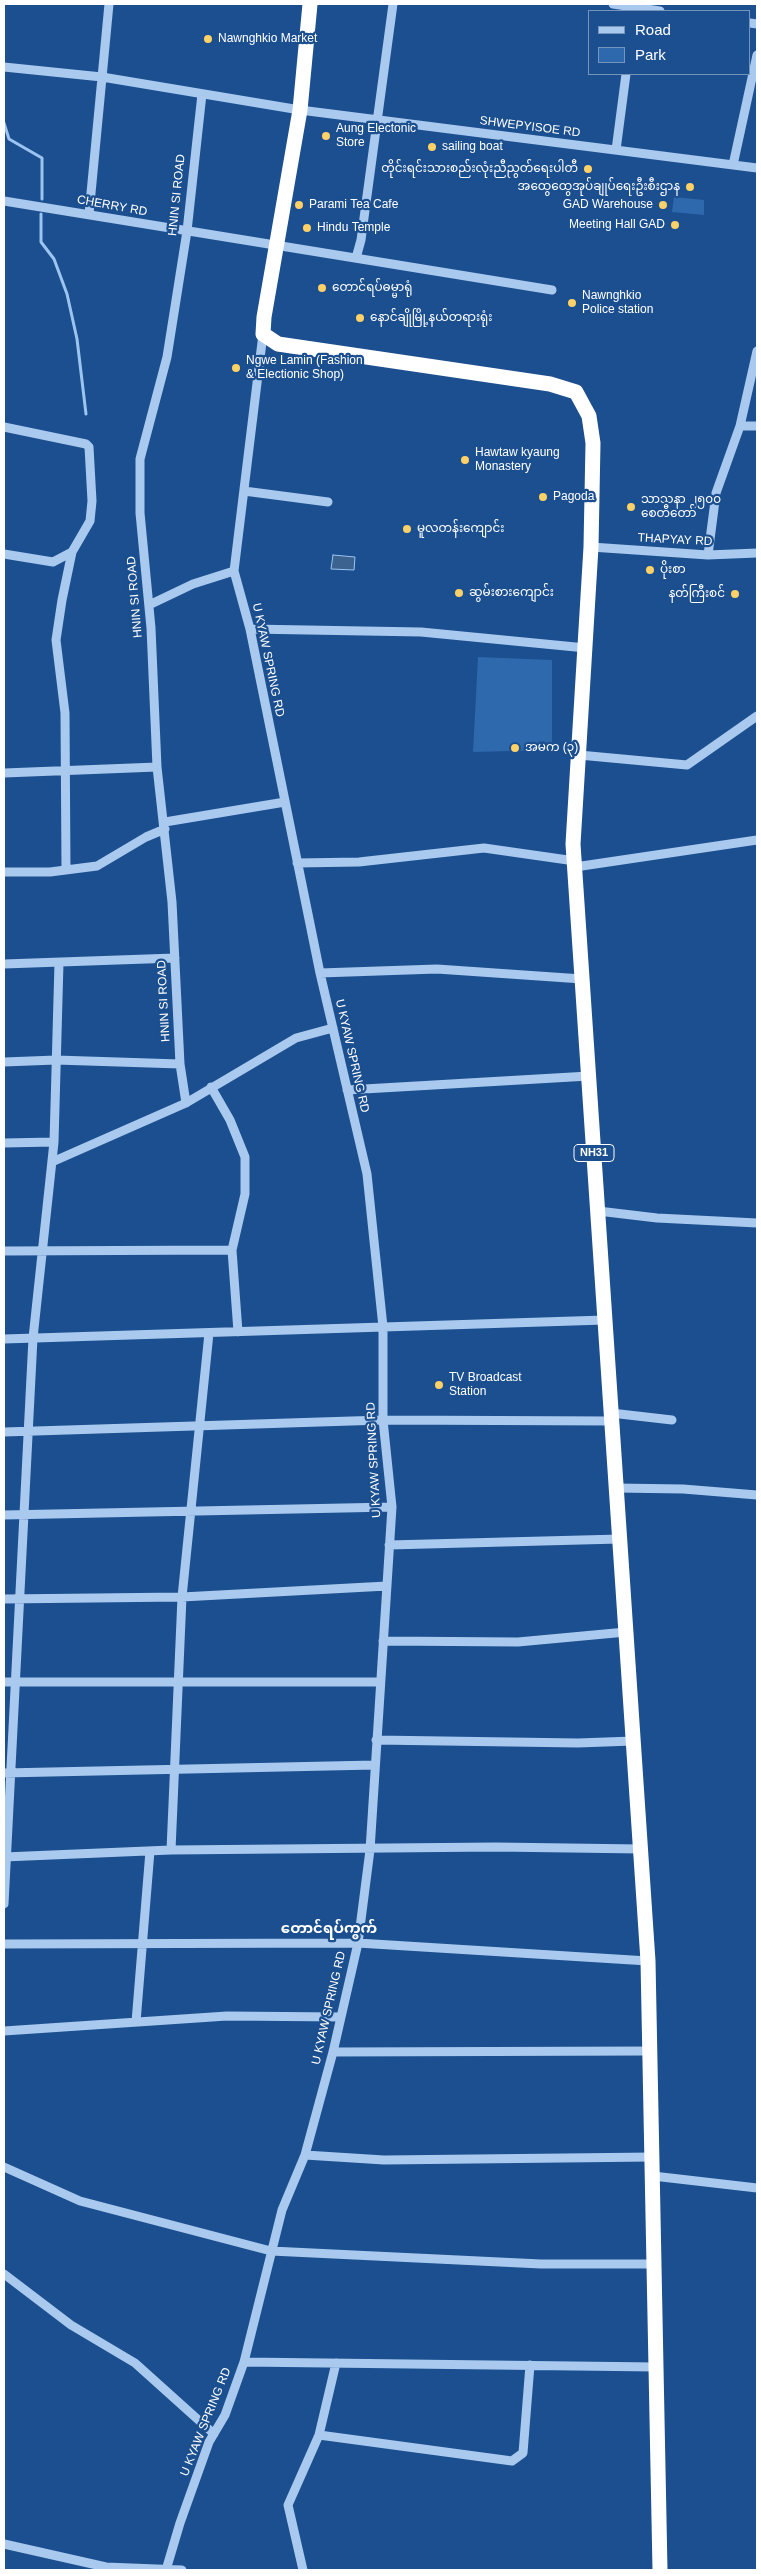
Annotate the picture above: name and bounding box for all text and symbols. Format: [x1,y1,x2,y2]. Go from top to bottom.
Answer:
legend [588,10,751,75]
text: Road [635,21,671,38]
place label: Nawnghkio Market [218,32,317,46]
marker: Nawnghkio Market [202,33,214,45]
text: Park [635,46,666,63]
street label: SHWEPYISOE RD [479,114,581,140]
place label: Aung Electonic Store [336,122,416,150]
marker: Aung Electonic Store [320,130,332,142]
place label: sailing boat [442,140,503,154]
marker: sailing boat [426,141,438,153]
street label: HNIN SI ROAD [166,153,188,237]
place label: တိုင်းရင်းသားစည်းလုံးညီညွတ်ရေးပါတီ [381,162,578,176]
marker: တိုင်းရင်းသားစည်းလုံးညီညွတ်ရေးပါတီ [582,163,594,175]
place label: အထွေထွေအုပ်ချုပ်ရေးဦးစီးဌာန [518,180,680,194]
marker: အထွေထွေအုပ်ချုပ်ရေးဦးစီးဌာန [684,181,696,193]
street label: CHERRY RD [76,193,148,219]
place label: Parami Tea Cafe [309,198,398,212]
place label: GAD Warehouse [563,198,653,212]
marker: Parami Tea Cafe [293,199,305,211]
marker: GAD Warehouse [657,199,669,211]
place label: Meeting Hall GAD [569,218,665,232]
marker: Meeting Hall GAD [669,219,681,231]
place label: Hindu Temple [317,221,390,235]
marker: Hindu Temple [301,222,313,234]
place label: တောင်ရပ်ဓမ္မာရုံ [332,281,412,295]
marker: တောင်ရပ်ဓမ္မာရုံ [316,282,328,294]
place label: Nawnghkio Police station [582,289,653,317]
marker: Nawnghkio Police station [566,297,578,309]
place label: နောင်ချိုမြို့နယ်တရားရုံး [370,311,492,325]
marker: နောင်ချိုမြို့နယ်တရားရုံး [354,312,366,324]
place label: Ngwe Lamin (Fashion & Electionic Shop) [246,354,363,382]
marker: Ngwe Lamin (Fashion & Electionic Shop) [230,362,242,374]
place label: Hawtaw kyaung Monastery [475,446,560,474]
marker: Hawtaw kyaung Monastery [459,454,471,466]
place label: Pagoda [553,490,594,504]
marker: Pagoda [537,491,549,503]
place label: သာသနာ ၂၅၀၀ စေတီတော် [641,493,721,521]
marker: သာသနာ ၂၅၀၀ စေတီတော် [625,501,637,513]
place label: မူလတန်းကျောင်း [417,522,505,536]
marker: မူလတန်းကျောင်း [401,523,413,535]
street label: THAPYAY RD [637,531,713,549]
street label: HNIN SI ROAD [124,556,146,638]
place label: ပိုးစာ [660,563,686,577]
marker: ပိုးစာ [644,564,656,576]
place label: ဆွမ်းစားကျောင်း [469,586,554,600]
marker: ဆွမ်းစားကျောင်း [453,587,465,599]
place label: နတ်ကြီးစင် [668,587,725,601]
marker: နတ်ကြီးစင် [729,588,741,600]
street label: U KYAW SPRING RD [249,602,287,718]
place label: အမက (၃) [525,741,578,755]
marker: အမက (၃) [509,742,521,754]
street label: HNIN SI ROAD [155,960,173,1042]
street label: U KYAW SPRING RD [332,998,372,1114]
road number: NH31 [574,1144,614,1162]
place label: TV Broadcast Station [449,1371,522,1399]
marker: TV Broadcast Station [433,1379,445,1391]
street label: U KYAW SPRING RD [364,1402,384,1518]
district label: တောင်ရပ်ကွက် [281,1920,377,1938]
street label: U KYAW SPRING RD [309,1950,349,2066]
street label: U KYAW SPRING RD [178,2366,234,2478]

